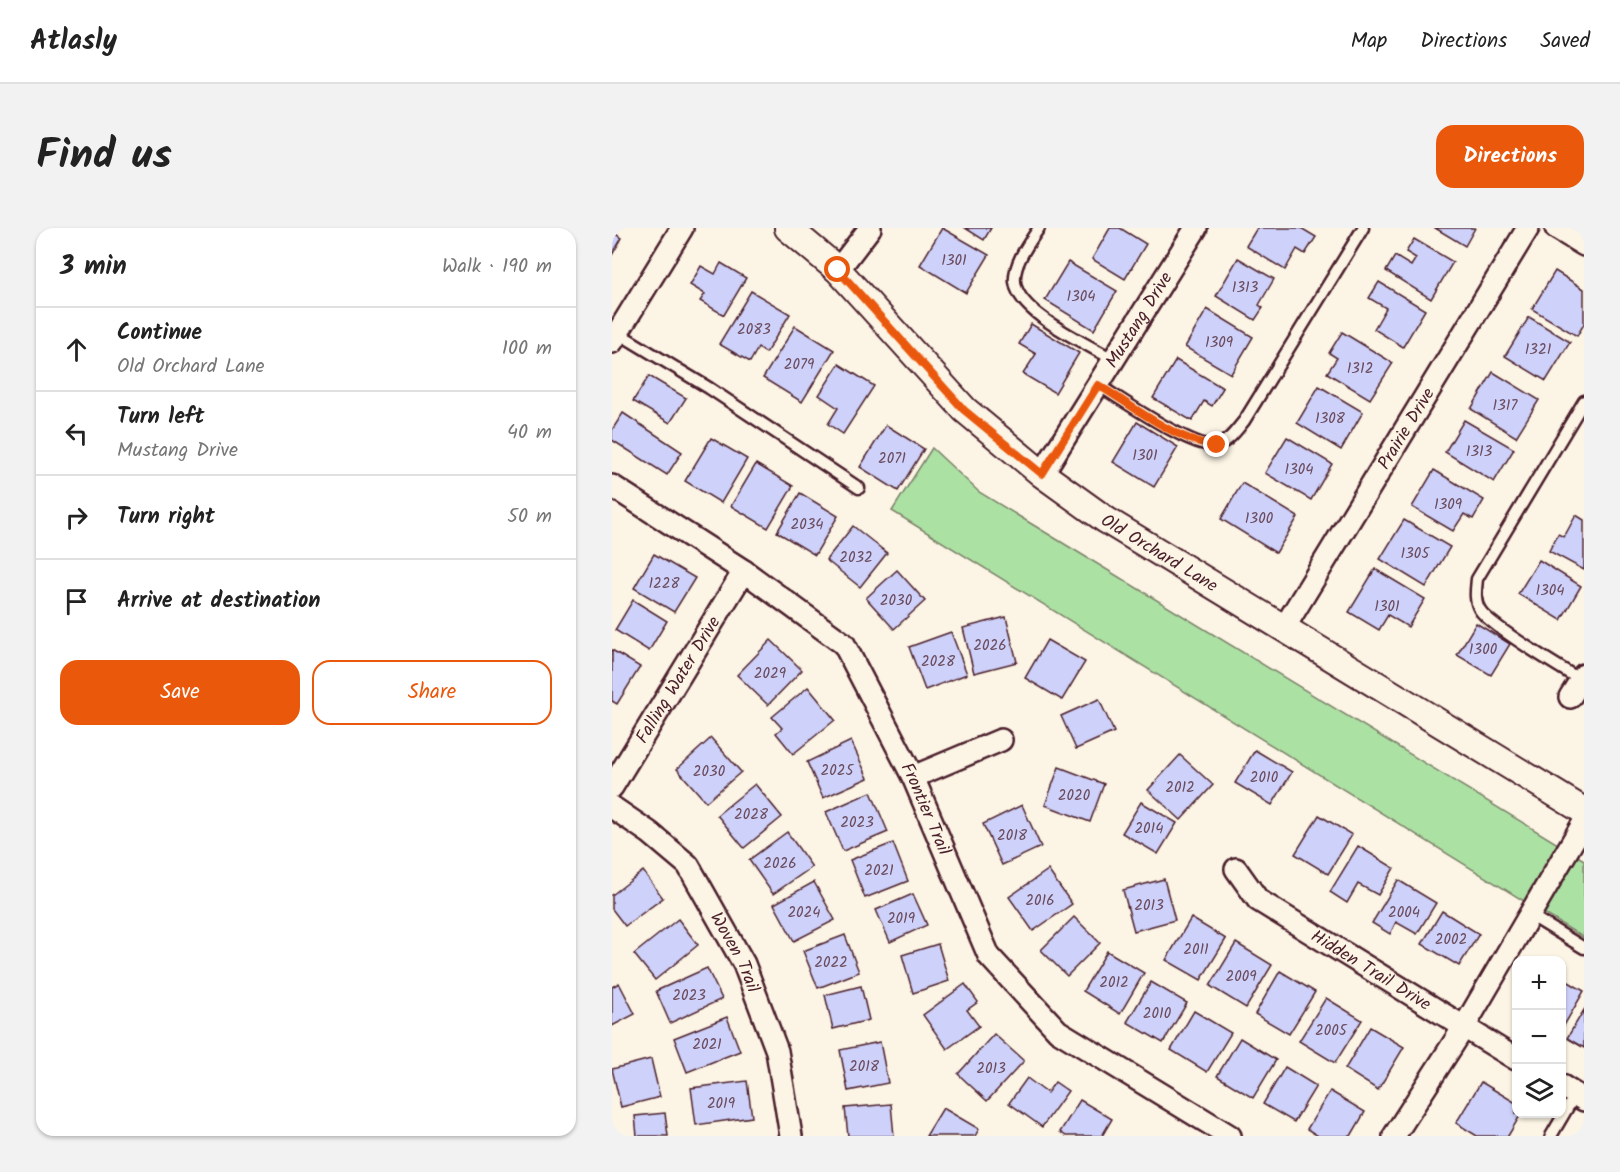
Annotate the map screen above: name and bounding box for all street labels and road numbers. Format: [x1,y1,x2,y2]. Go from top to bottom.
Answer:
street label: Mustang Drive [1099,267,1181,374]
street label: Prairie Drive [1371,382,1443,476]
street label: Old Orchard Lane [1094,507,1223,601]
street label: Falling Water Drive [629,611,729,750]
street label: Frontier Trail [892,758,958,861]
street label: Woven Trail [701,907,767,998]
street label: Hidden Trail Drive [1305,923,1436,1019]

